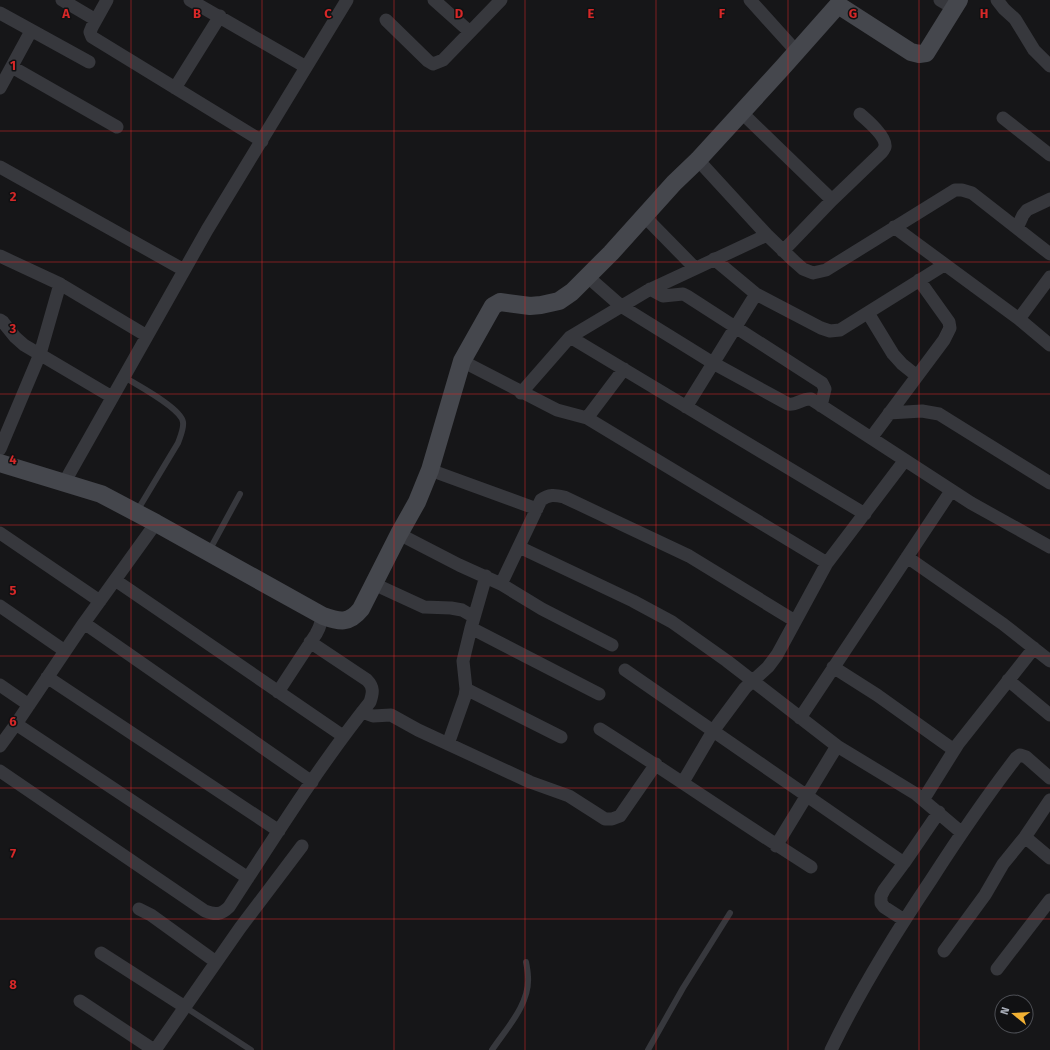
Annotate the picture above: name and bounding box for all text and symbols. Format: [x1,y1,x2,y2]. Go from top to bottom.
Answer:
text: A [61,6,70,21]
text: B [193,6,201,21]
text: C [324,6,332,21]
text: D [455,6,464,21]
text: E [588,6,595,21]
text: F [719,6,726,21]
text: G [849,6,857,21]
text: H [980,6,988,21]
text: 1 [10,58,16,73]
text: 2 [10,189,17,204]
text: 3 [9,321,17,336]
text: 4 [9,452,17,467]
text: 5 [10,583,17,598]
text: 6 [9,714,17,729]
text: 7 [10,846,16,861]
text: 8 [9,977,17,992]
north arrow [994,994,1034,1034]
text: N [998,1006,1012,1017]

